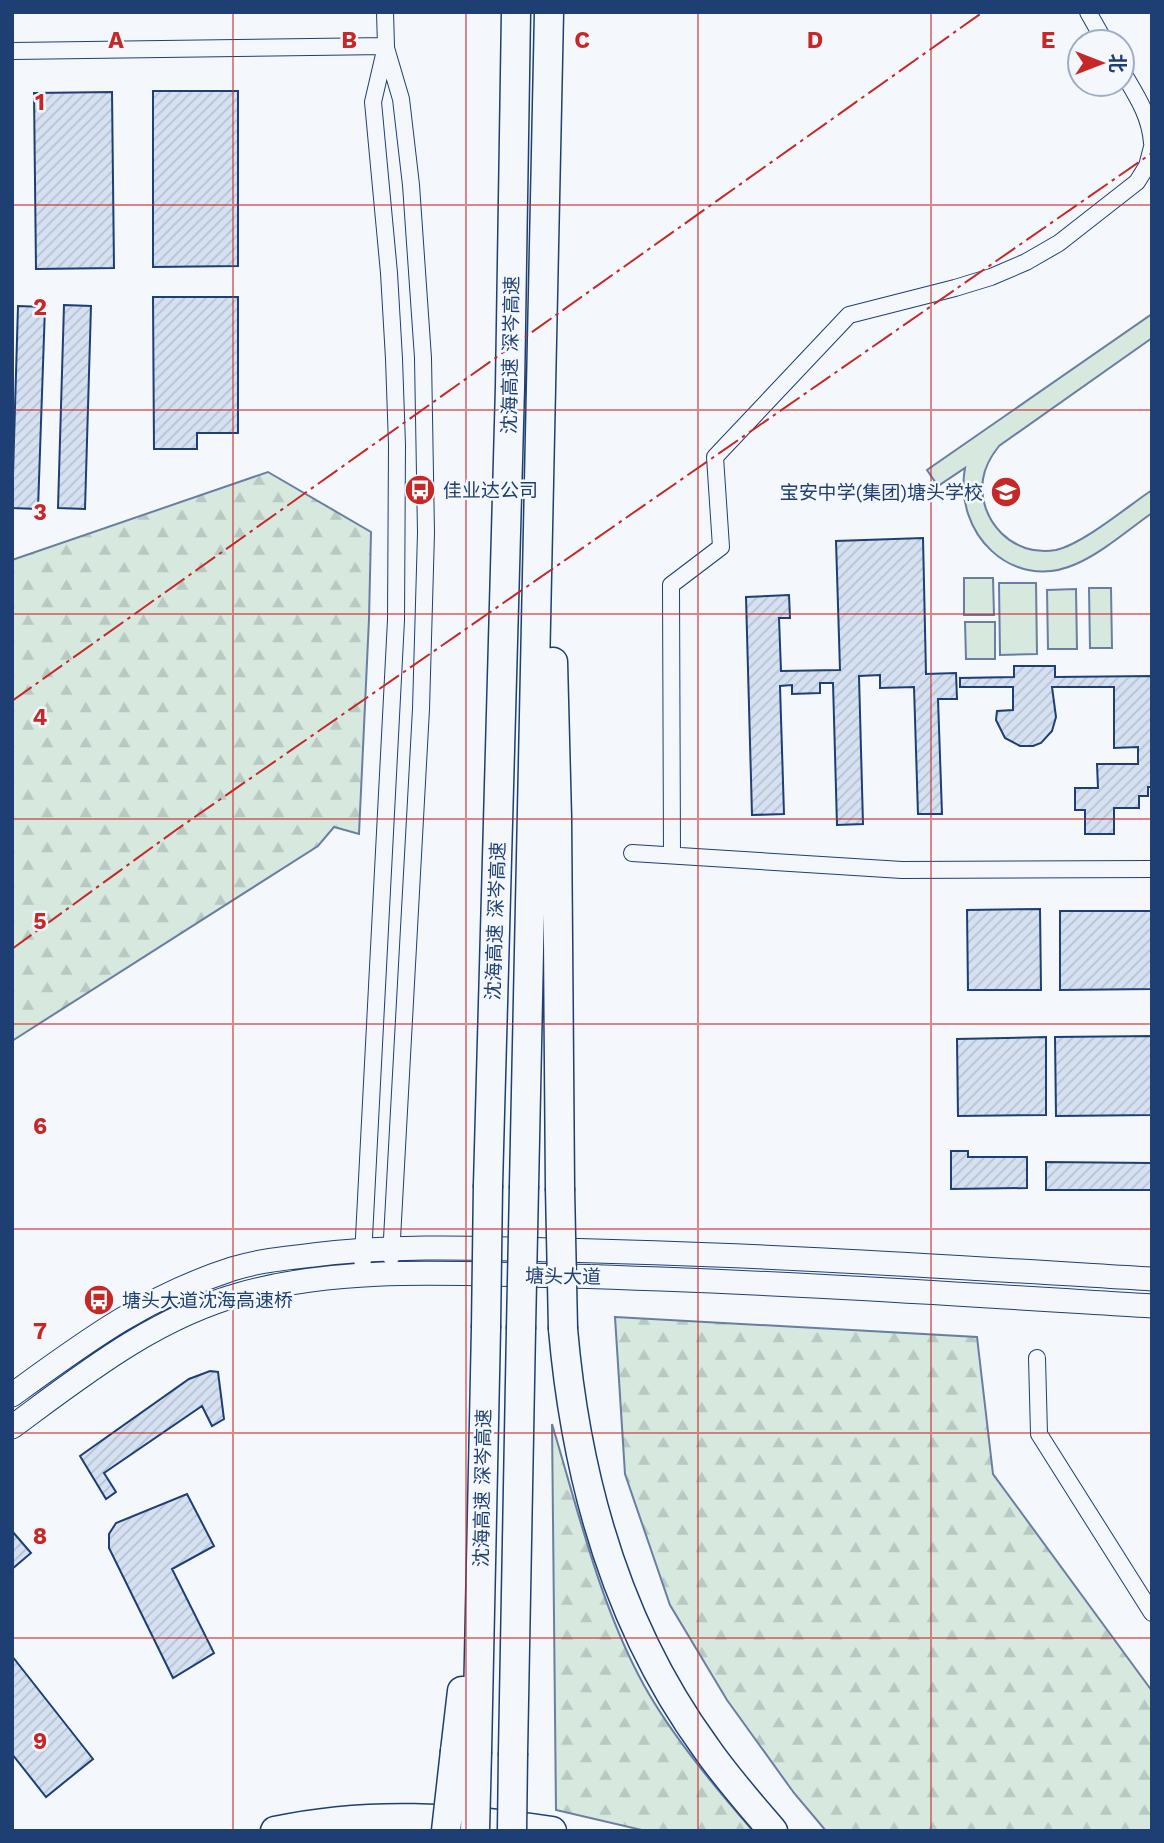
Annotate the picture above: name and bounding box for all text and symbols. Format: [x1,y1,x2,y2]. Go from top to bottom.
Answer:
text: A [108,27,124,54]
text: B [341,27,357,54]
text: C [574,27,590,54]
text: D [807,27,823,54]
text: E [1041,27,1055,54]
north arrow [1066,28,1136,98]
text: 北 [1106,53,1129,73]
text: 1 [35,89,45,116]
street label: 沈海高速 深岑高速 [498,276,523,434]
text: 2 [33,294,47,321]
bus stop icon: 佳业达公司 [403,473,437,507]
school or university icon: 宝安中学(集团)塘头学校 [989,475,1023,509]
place label: 佳业达公司 [443,479,538,502]
place label: 宝安中学(集团)塘头学校 [780,481,983,504]
text: 3 [33,499,47,526]
text: 4 [33,704,48,731]
street label: 沈海高速 深岑高速 [481,841,510,1001]
text: 5 [33,908,47,935]
text: 6 [33,1113,47,1140]
street label: 塘头大道 [525,1264,601,1289]
bus stop icon: 塘头大道沈海高速桥 [82,1283,116,1317]
place label: 塘头大道沈海高速桥 [122,1289,293,1312]
text: 7 [33,1318,47,1345]
street label: 沈海高速 深岑高速 [470,1409,495,1567]
text: 8 [33,1523,47,1550]
text: 9 [33,1728,47,1755]

